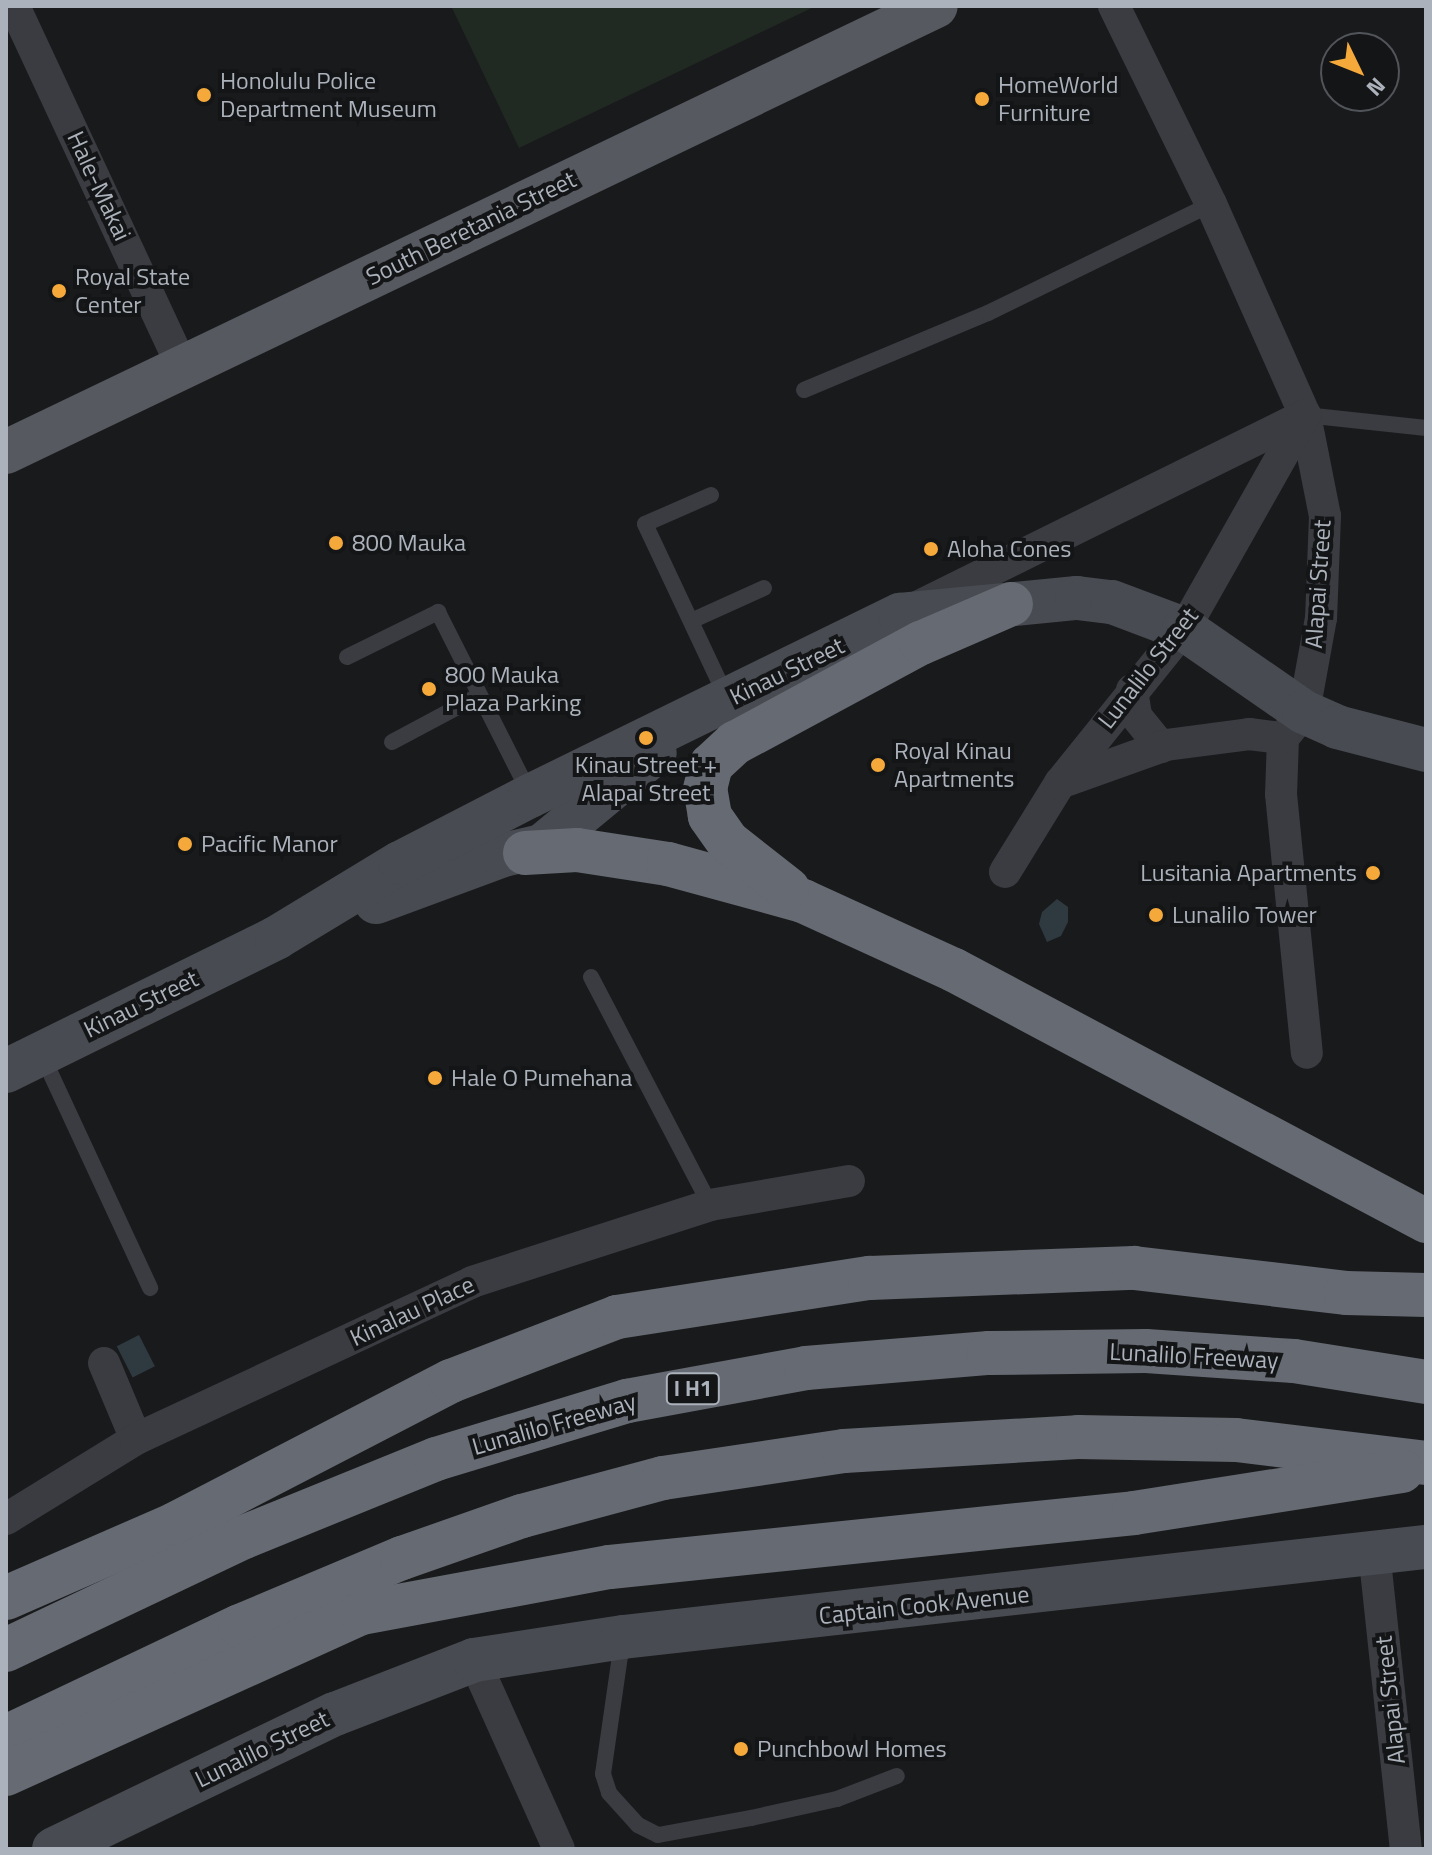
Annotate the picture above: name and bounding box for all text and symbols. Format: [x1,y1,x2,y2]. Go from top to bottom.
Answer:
north arrow [1320,32,1400,112]
place label: Honolulu Police Department Museum [220,67,437,123]
text: N [1358,70,1394,104]
place label: HomeWorld Furniture [998,71,1119,127]
marker: Honolulu Police Department Museum [195,86,213,104]
marker: HomeWorld Furniture [973,90,991,108]
street label: Hale-Makai [61,127,137,245]
street label: South Beretania Street [361,165,581,291]
place label: Royal State Center [75,263,190,319]
marker: Royal State Center [50,282,68,300]
street label: Alapai Street [1299,519,1337,649]
place label: 800 Mauka [352,529,466,557]
marker: 800 Mauka [327,534,345,552]
place label: Aloha Cones [947,535,1071,563]
marker: Aloha Cones [922,540,940,558]
street label: Lunalilo Street [1092,602,1204,734]
street label: Kinau Street [725,631,849,711]
place label: 800 Mauka Plaza Parking [445,661,581,717]
marker: 800 Mauka Plaza Parking [420,680,438,698]
marker: Kinau Street + Alapai Street [637,729,655,747]
place label: Royal Kinau Apartments [894,737,1014,793]
place label: Kinau Street + Alapai Street [575,751,717,807]
marker: Royal Kinau Apartments [869,756,887,774]
place label: Pacific Manor [201,830,338,858]
marker: Pacific Manor [176,835,194,853]
place label: Lusitania Apartments [1140,859,1357,887]
marker: Lusitania Apartments [1364,864,1382,882]
place label: Lunalilo Tower [1172,901,1317,929]
marker: Lunalilo Tower [1147,906,1165,924]
street label: Kinau Street [79,964,203,1044]
place label: Hale O Pumehana [451,1064,632,1092]
marker: Hale O Pumehana [426,1069,444,1087]
street label: Kinalau Place [345,1270,479,1352]
street label: Lunalilo Freeway [1109,1337,1279,1375]
road number: I H1 [665,1371,721,1407]
street label: Lunalilo Freeway [469,1387,639,1461]
street label: Captain Cook Avenue [817,1580,1031,1630]
street label: Alapai Street [1369,1634,1411,1766]
street label: Lunalilo Street [190,1704,334,1794]
place label: Punchbowl Homes [757,1735,947,1763]
marker: Punchbowl Homes [732,1740,750,1758]

